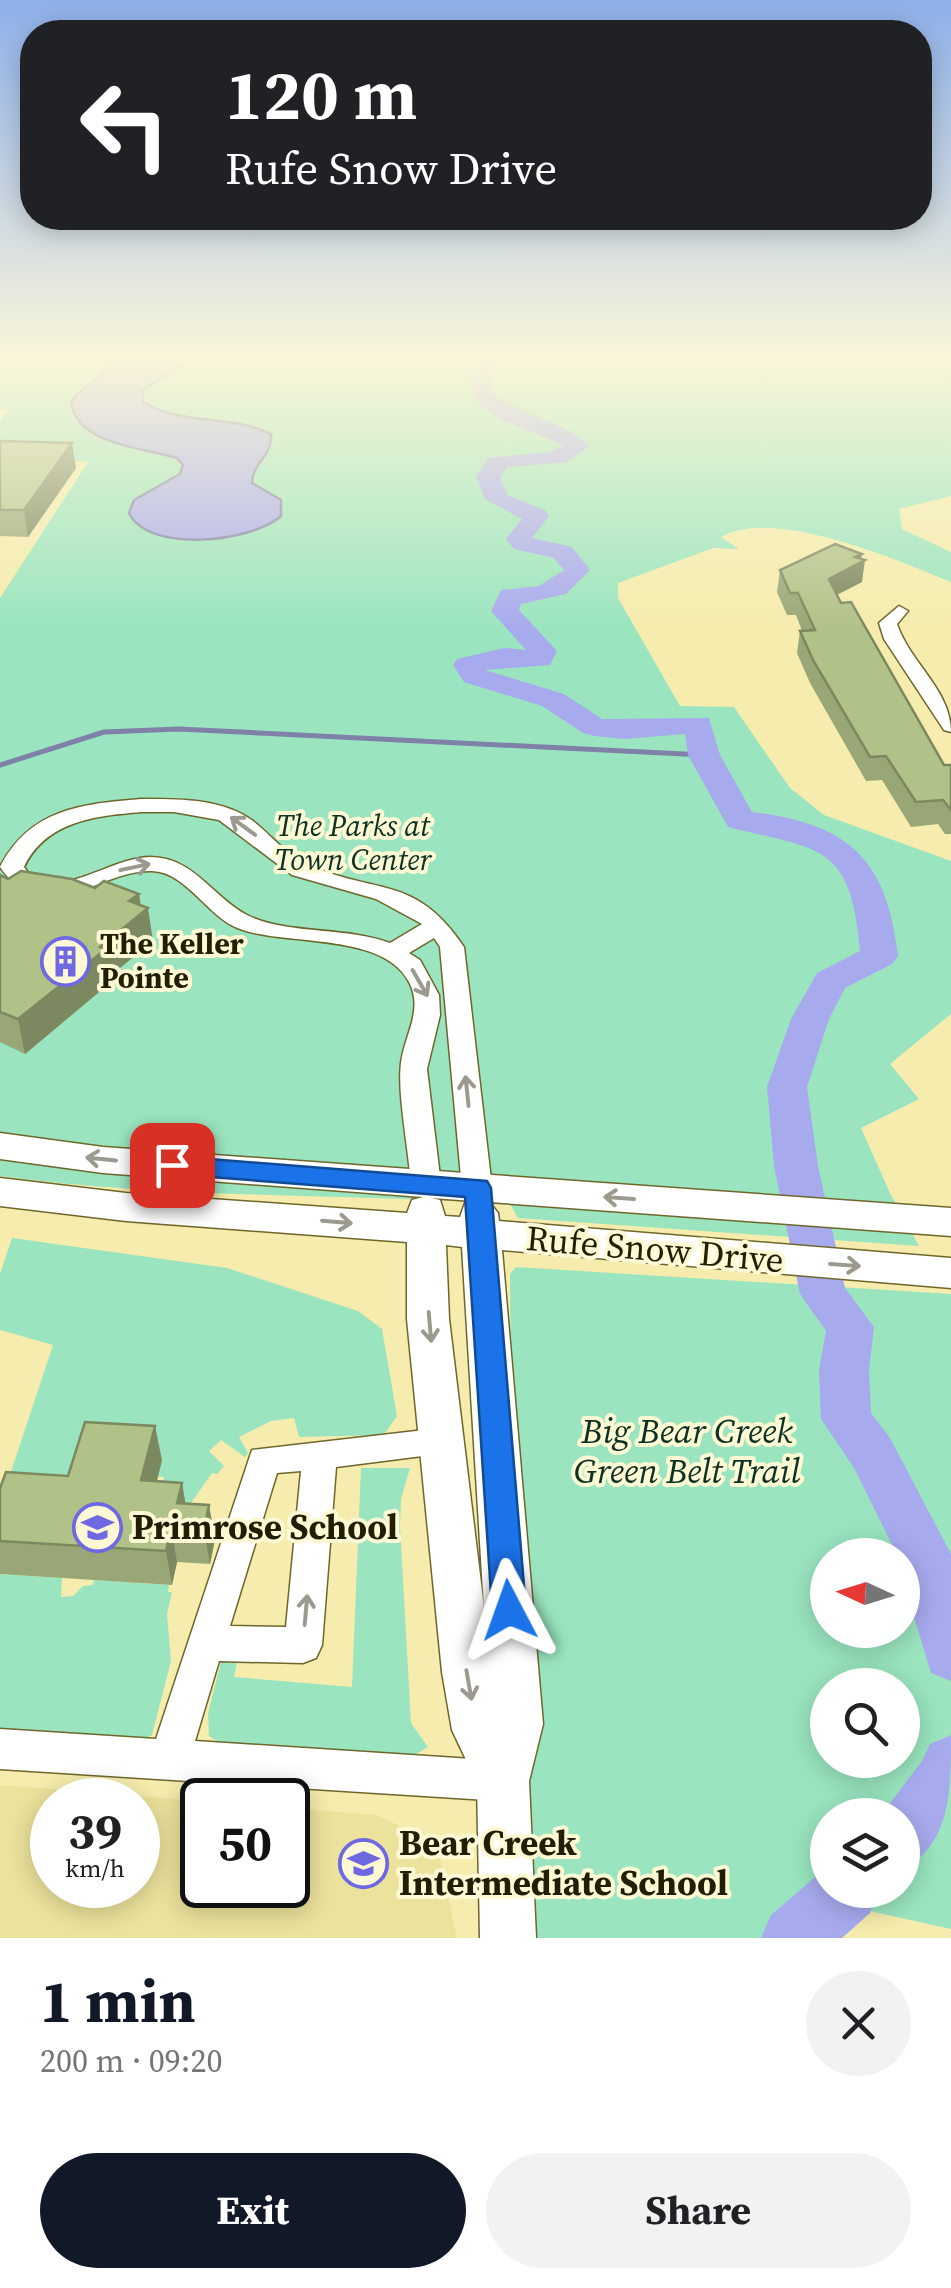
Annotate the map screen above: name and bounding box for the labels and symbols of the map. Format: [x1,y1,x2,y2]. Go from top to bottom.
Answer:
park label: The Parks at Town Center [274,805,433,880]
one-way arrow [230,816,257,837]
one-way arrow [118,857,150,876]
place label: The Keller Pointe [100,923,244,998]
building icon: The Keller Pointe [39,935,91,987]
one-way arrow [410,969,430,997]
one-way arrow [457,1076,476,1108]
pin [130,1123,215,1208]
one-way arrow [85,1149,117,1168]
one-way arrow [603,1189,635,1208]
one-way arrow [321,1212,353,1231]
street label: Rufe Snow Drive [524,1214,786,1284]
one-way arrow [828,1256,860,1275]
one-way arrow [420,1311,439,1343]
park label: Big Bear Creek Green Belt Trail [574,1407,800,1495]
school or university icon: Primrose School [71,1501,123,1553]
place label: Primrose School [132,1503,398,1551]
north arrow [810,1538,920,1648]
position arrow [457,1558,561,1662]
one-way arrow [297,1594,316,1627]
one-way arrow [460,1668,479,1701]
speed limit sign: 50 [180,1778,310,1908]
place label: Bear Creek Intermediate School [399,1819,728,1907]
school or university icon: Bear Creek Intermediate School [338,1837,390,1889]

